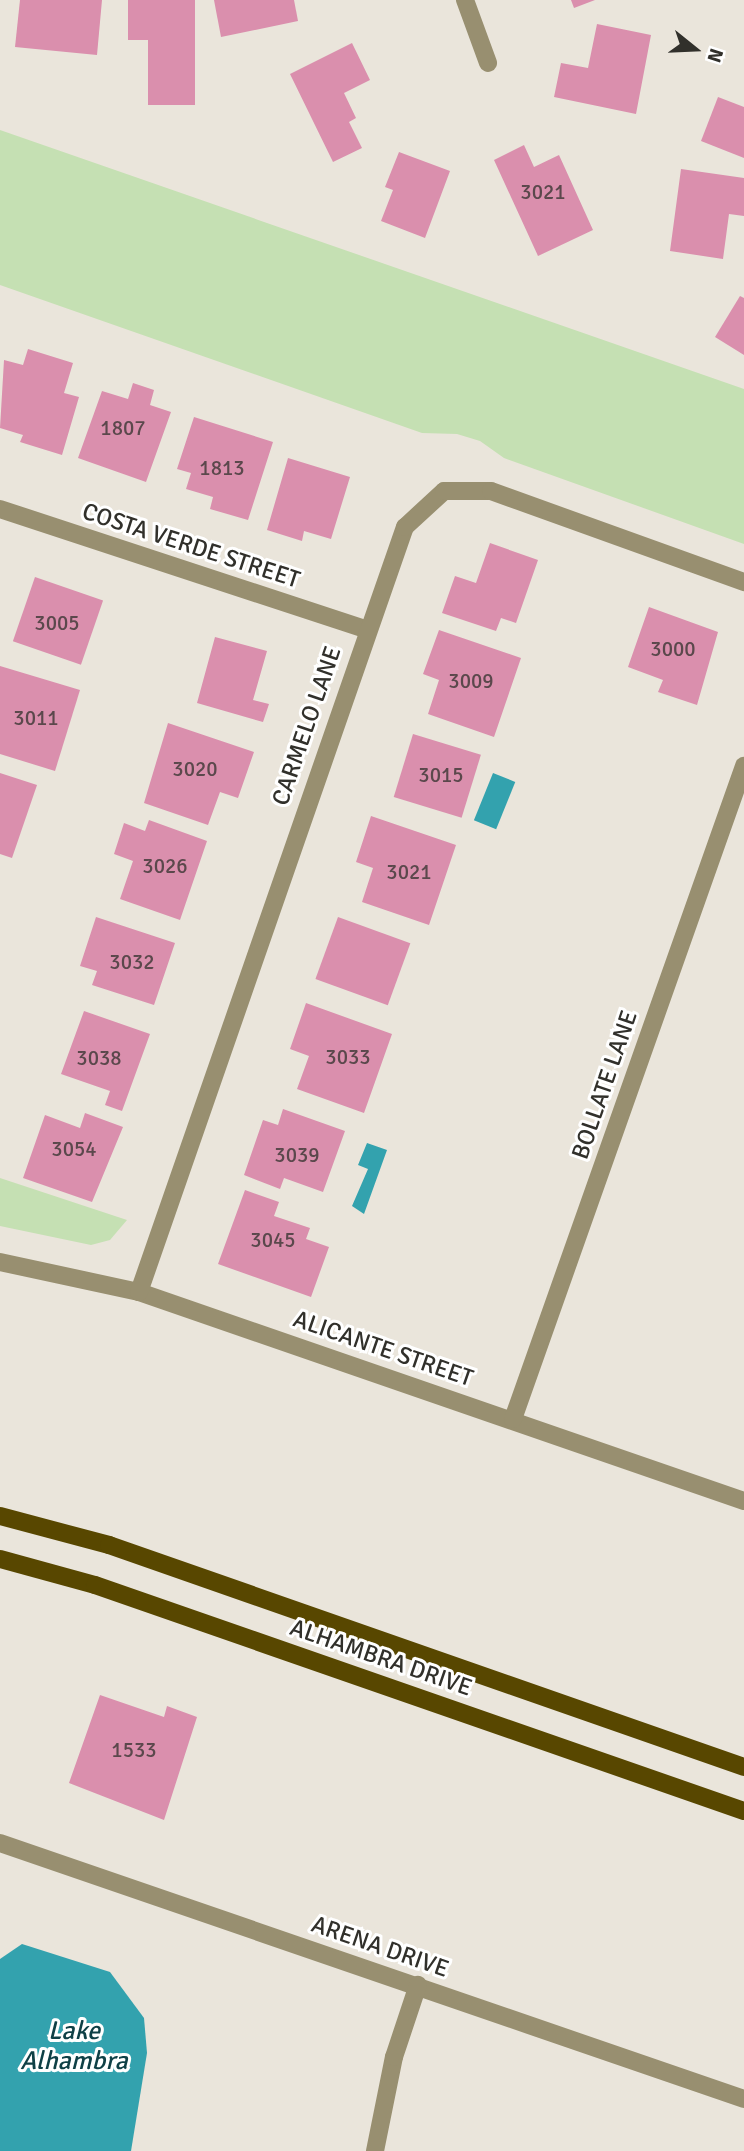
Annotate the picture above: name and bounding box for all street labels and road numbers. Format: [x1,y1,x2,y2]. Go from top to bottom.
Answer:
street label: COSTA VERDE STREET [79,497,303,595]
street label: CARMELO LANE [266,643,348,809]
street label: BOLLATE LANE [566,1007,644,1163]
street label: ALICANTE STREET [289,1305,477,1393]
street label: ALHAMBRA DRIVE [286,1613,476,1703]
street label: ARENA DRIVE [308,1910,452,1984]

